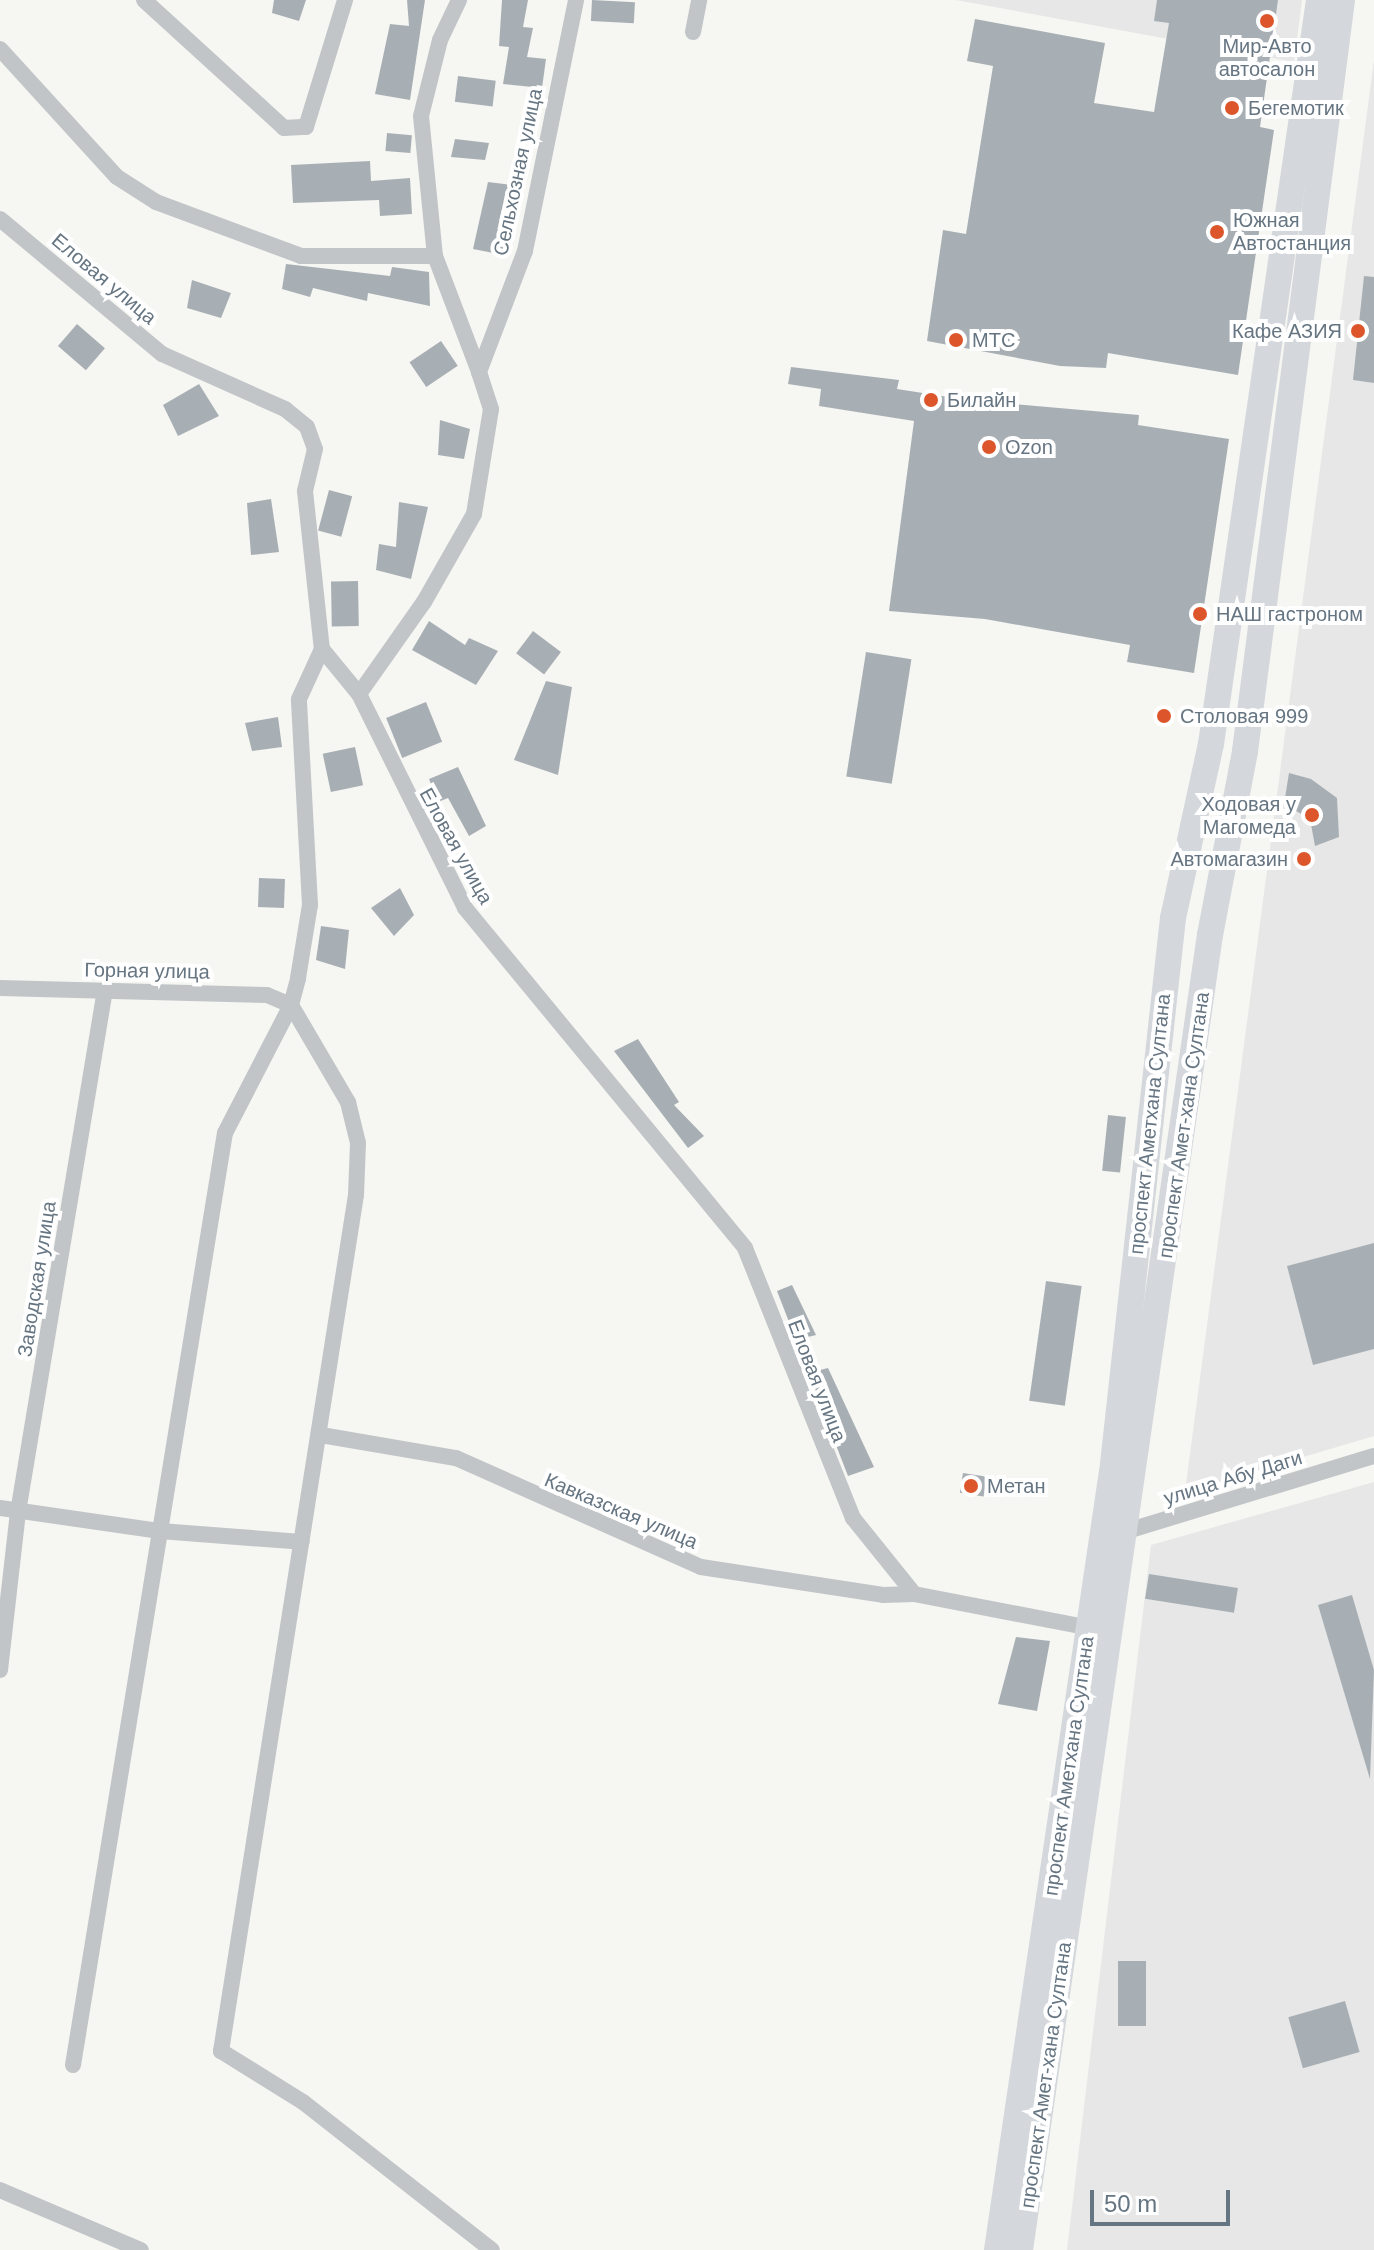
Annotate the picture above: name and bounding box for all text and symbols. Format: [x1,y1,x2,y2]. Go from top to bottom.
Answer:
marker: Мир-Авто автосалон [1258,12,1276,30]
place label: Мир-Авто автосалон [1219,34,1315,81]
street label: Сельхозная улица [489,86,547,258]
place label: Бегемотик [1248,96,1344,120]
marker: Бегемотик [1223,99,1241,117]
place label: Южная Автостанция [1233,208,1351,255]
marker: Южная Автостанция [1208,223,1226,241]
street label: Еловая улица [47,228,161,330]
place label: Кафе АЗИЯ [1232,319,1342,343]
marker: Кафе АЗИЯ [1349,322,1367,340]
place label: МТС [972,328,1015,352]
marker: МТС [947,331,965,349]
place label: Билайн [947,388,1016,412]
marker: Билайн [922,391,940,409]
place label: Ozon [1005,435,1053,459]
marker: Ozon [980,438,998,456]
place label: НАШ гастроном [1216,602,1363,626]
marker: НАШ гастроном [1191,605,1209,623]
place label: Столовая 999 [1180,704,1308,728]
marker: Столовая 999 [1155,707,1173,725]
street label: Еловая улица [414,784,498,908]
place label: Ходовая у Магомеда [1201,792,1296,839]
marker: Ходовая у Магомеда [1303,806,1321,824]
place label: Автомагазин [1170,847,1288,871]
marker: Автомагазин [1295,850,1313,868]
street label: Горная улица [84,958,210,984]
street label: проспект Амет-хана Султана [1153,990,1215,1260]
street label: проспект Аметхана Султана [1124,992,1176,1256]
street label: Заводская улица [13,1199,61,1359]
street label: Еловая улица [783,1316,851,1446]
street label: улица Абу Даги [1161,1446,1305,1510]
street label: Кавказская улица [541,1468,701,1554]
place label: Метан [987,1474,1045,1498]
marker: Метан [962,1477,980,1495]
street label: проспект Аметхана Султана [1039,1635,1099,1897]
street label: проспект Амет-хана Султана [1015,1940,1077,2210]
scale bar [1094,2174,1234,2224]
text: 50 m [1104,2190,1157,2217]

